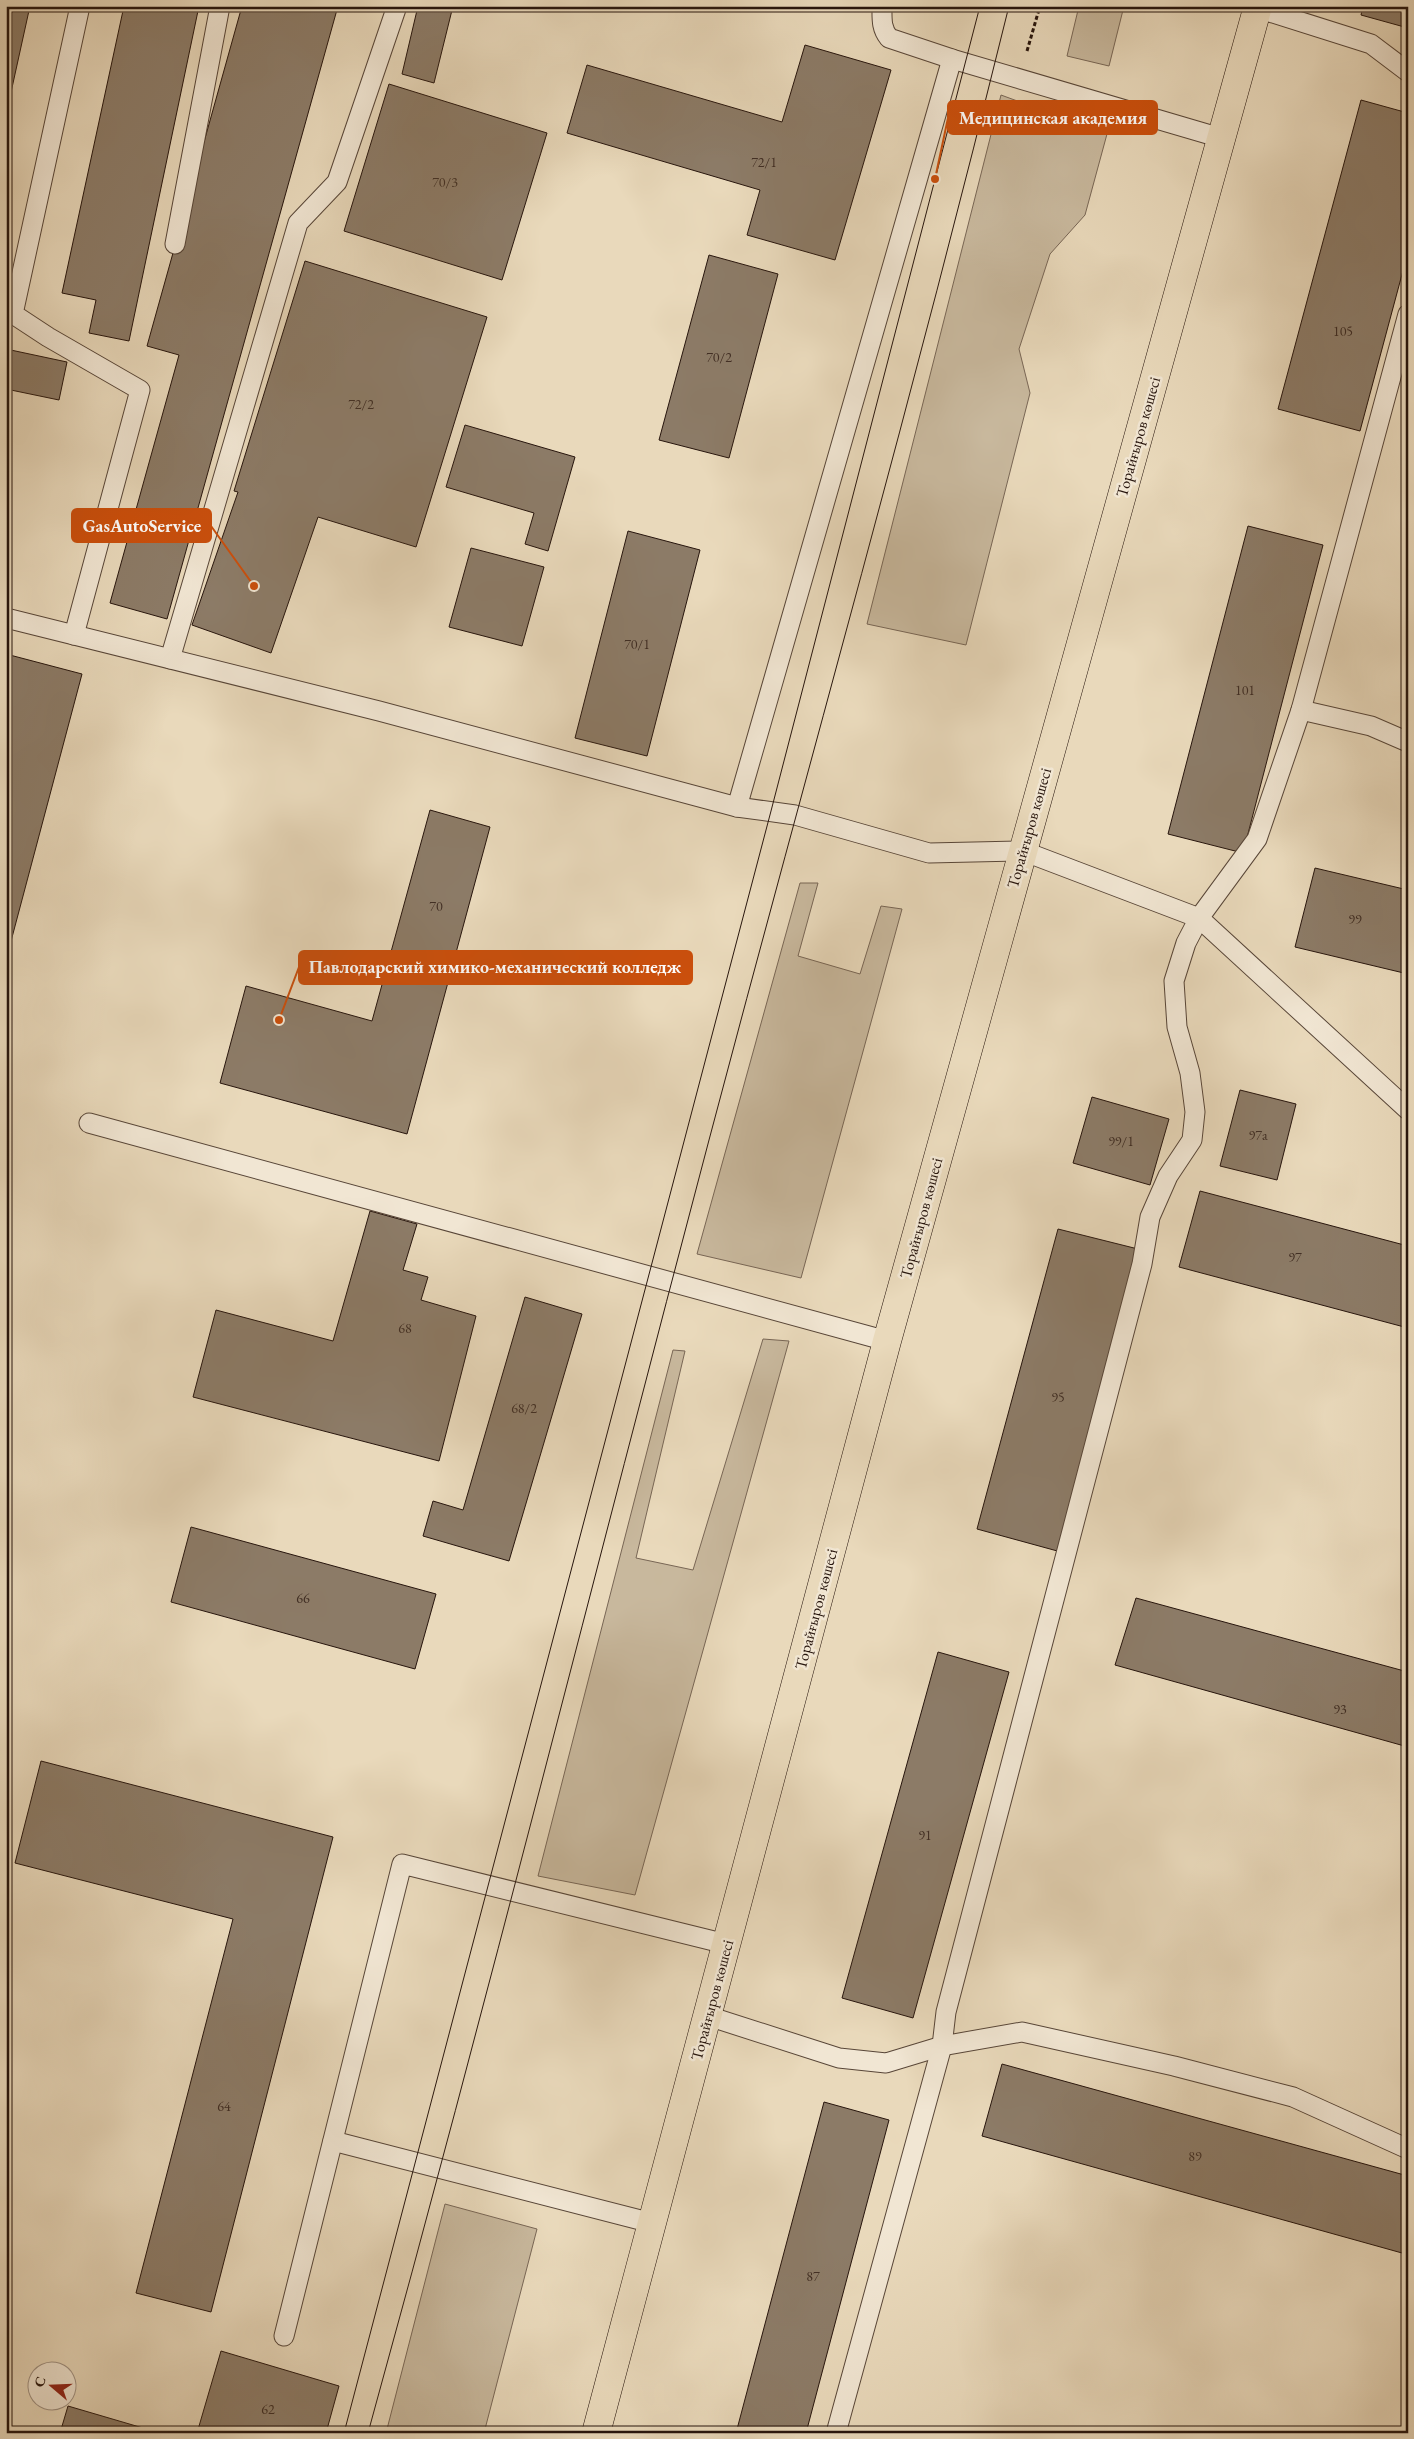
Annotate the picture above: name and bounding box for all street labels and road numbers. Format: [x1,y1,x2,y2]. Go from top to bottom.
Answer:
street label: Торайғыров көшесі [1111,374,1165,500]
street label: Торайғыров көшесі [1002,765,1056,891]
street label: Торайғыров көшесі [895,1155,947,1281]
street label: Торайғыров көшесі [790,1546,842,1672]
street label: Торайғыров көшесі [686,1937,738,2063]

